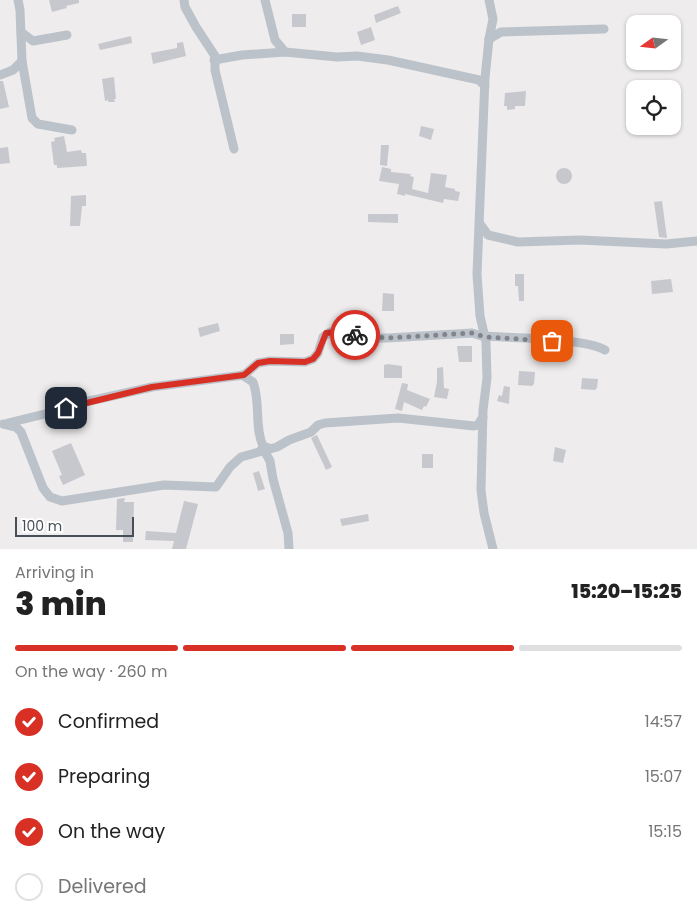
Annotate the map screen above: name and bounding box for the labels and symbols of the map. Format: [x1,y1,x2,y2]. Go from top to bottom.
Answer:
north arrow [626,15,681,70]
courier [330,310,380,360]
pin [531,320,573,362]
pin [45,387,87,429]
scale bar [15,514,134,537]

